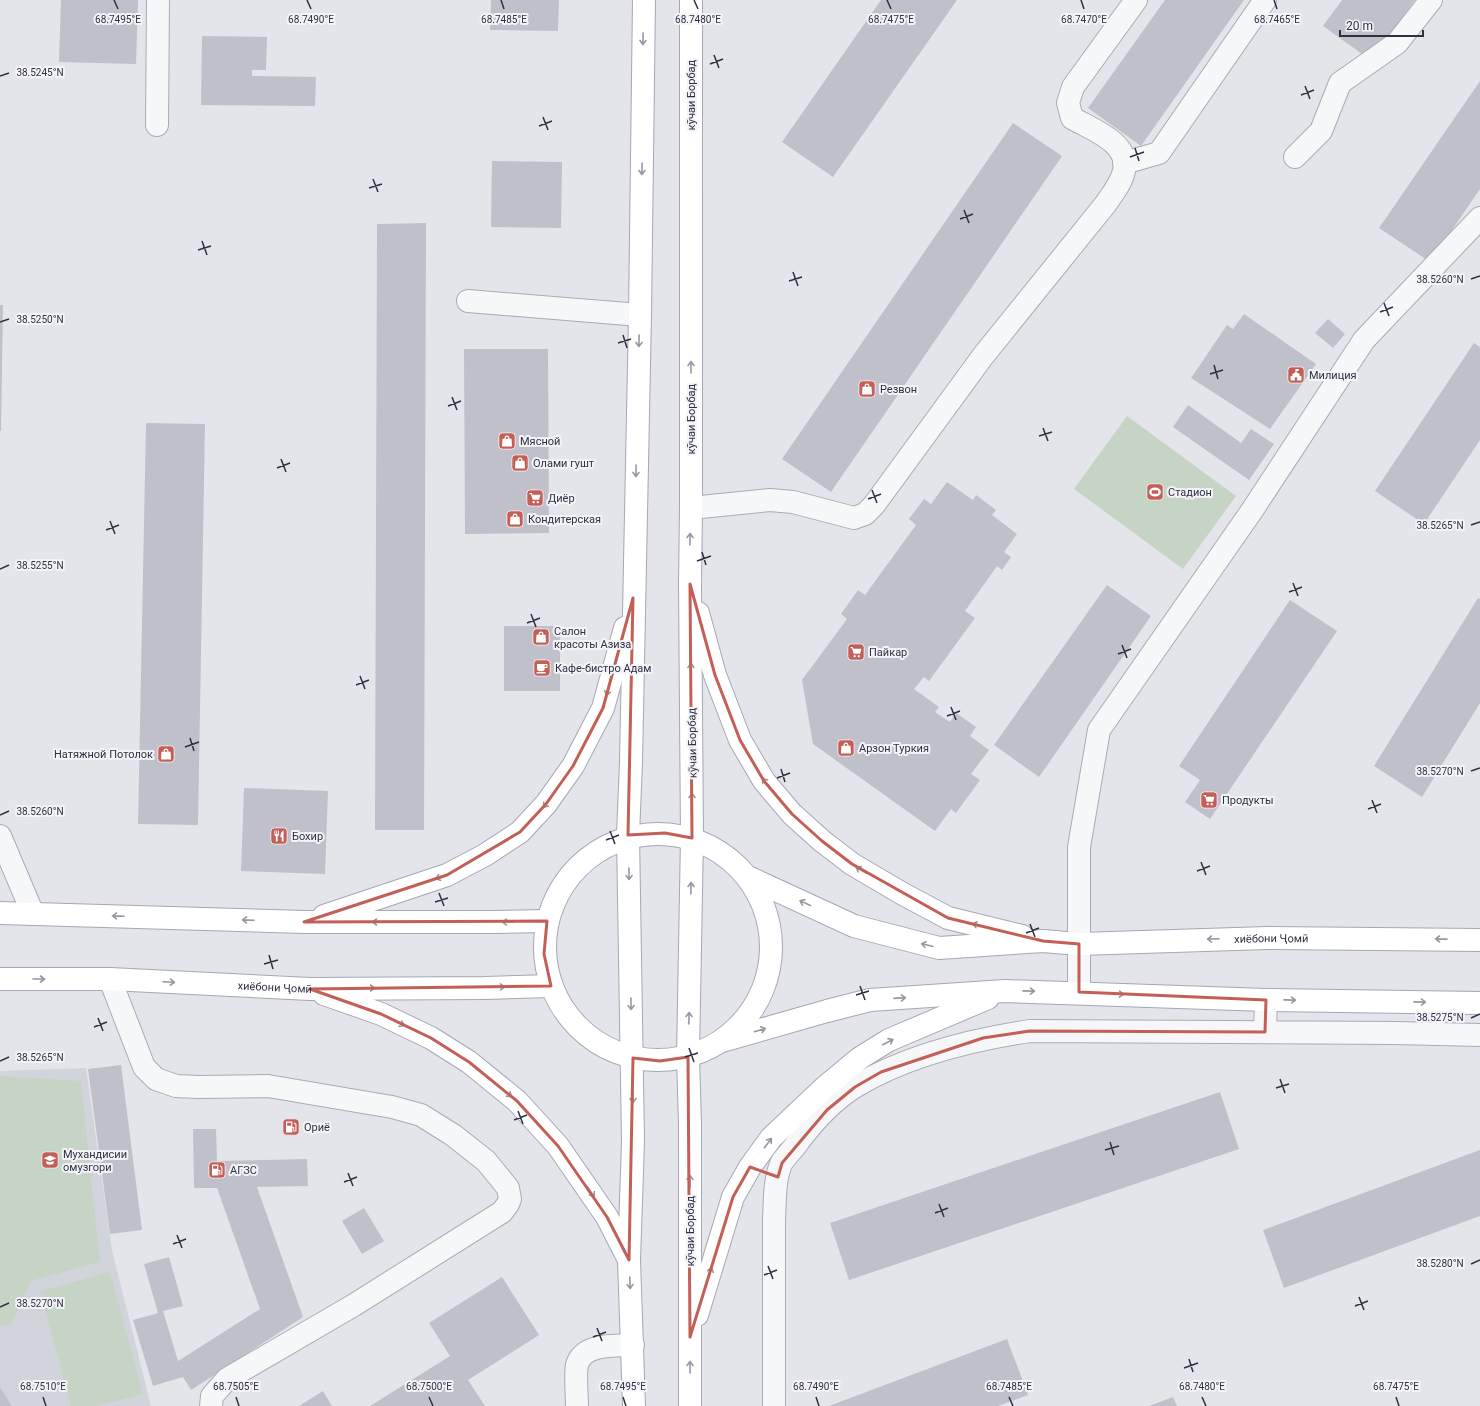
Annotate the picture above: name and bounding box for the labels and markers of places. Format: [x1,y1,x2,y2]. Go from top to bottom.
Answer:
public building icon: Милиция [1286,365,1306,385]
place label: Милиция [1309,369,1357,382]
shop icon: Резвон [857,379,877,399]
place label: Резвон [880,383,917,396]
shop icon: Мясной [497,431,517,451]
place label: Мясной [520,435,560,448]
shop icon: Олами гушт [510,453,530,473]
place label: Олами гушт [533,457,595,470]
sports icon: Стадион [1145,482,1165,502]
place label: Стадион [1168,486,1212,499]
supermarket icon: Диëр [525,488,545,508]
place label: Диëр [548,492,575,505]
shop icon: Кондитерская [505,509,525,529]
place label: Кондитерская [528,513,601,526]
place label: Салон красоты Азиза [554,625,631,651]
shop icon: Салон красоты Азиза [531,627,551,647]
supermarket icon: Пайкар [846,642,866,662]
place label: Пайкар [869,646,907,659]
cafe icon: Кафе-бистро Адам [532,658,552,678]
place label: Кафе-бистро Адам [555,662,651,675]
shop icon: Арзон Туркия [836,738,856,758]
place label: Арзон Туркия [859,742,929,755]
shop icon: Натяжной Потолок [156,744,176,764]
place label: Натяжной Потолок [54,748,153,761]
supermarket icon: Продукты [1199,790,1219,810]
place label: Продукты [1222,794,1274,807]
restaurant icon: Бохир [269,826,289,846]
place label: Бохир [292,830,323,843]
fuel station icon: Ориё [281,1117,301,1137]
place label: Ориё [304,1121,330,1134]
place label: Мухандисии омузгори [63,1148,127,1174]
school or university icon: Мухандисии омузгори [40,1150,60,1170]
fuel station icon: АГЗС [207,1160,227,1180]
place label: АГЗС [230,1164,257,1177]

